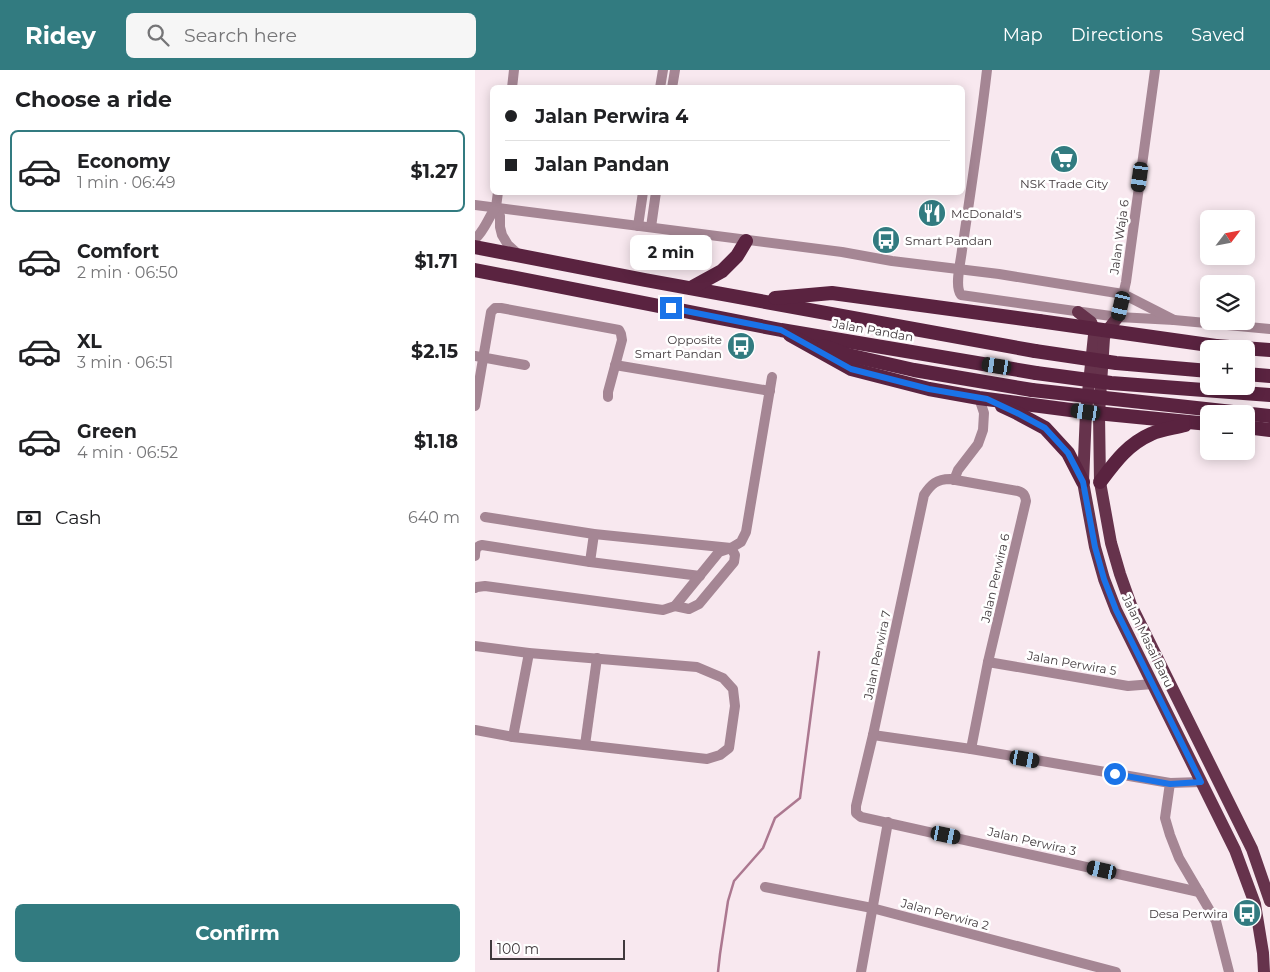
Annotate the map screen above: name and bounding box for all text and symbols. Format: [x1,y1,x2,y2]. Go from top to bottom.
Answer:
search box [126,13,476,58]
text: Ridey [25,21,96,50]
icon: search [144,21,172,49]
text: Search here [184,24,297,47]
text: Map [1003,24,1043,46]
text: Directions [1071,24,1163,46]
text: Saved [1191,24,1245,46]
text: Choose a ride [15,86,172,113]
text: Jalan Perwira 4 [535,105,688,128]
supermarket icon: NSK Trade City [1049,144,1079,174]
icon: car [17,149,62,194]
text: Economy [77,150,170,173]
text: Jalan Pandan [535,153,670,176]
text: $1.27 [410,160,458,183]
car [1130,161,1149,193]
text: 1 min · 06:49 [77,173,175,192]
place label: NSK Trade City [1020,176,1109,191]
restaurant icon: McDonald's [917,198,947,228]
street label: Jalan Waja 6 [1106,199,1132,276]
place label: McDonald's [951,206,1022,221]
north arrow [1200,210,1255,265]
map controls [1200,210,1255,460]
bus stop icon: Smart Pandan [871,225,901,255]
place label: Smart Pandan [905,233,992,248]
callout: 2 min [630,236,712,270]
icon: car [17,239,62,284]
text: Comfort [77,240,159,263]
text: 2 min [648,243,694,262]
text: $1.71 [415,250,458,273]
text: 2 min · 06:50 [77,263,178,282]
button: layers [1200,275,1255,330]
car [1110,290,1131,322]
route end [660,297,682,319]
street label: Jalan Pandan [831,315,914,344]
icon: car [17,329,62,374]
text: XL [77,330,102,353]
bus stop icon: Opposite Smart Pandan [726,331,756,361]
place label: Opposite Smart Pandan [635,332,722,361]
text: $2.15 [411,340,458,363]
button: + [1200,340,1255,395]
text: 3 min · 06:51 [77,353,173,372]
car [981,356,1012,376]
car [1070,402,1101,422]
button: − [1200,405,1255,460]
icon: car [17,419,62,464]
text: Green [77,420,137,443]
text: $1.18 [414,430,458,453]
text: 4 min · 06:52 [77,443,178,462]
icon: cash [15,504,43,532]
text: Cash [55,506,102,529]
text: 640 m [408,508,460,527]
street label: Jalan Perwira 6 [977,532,1013,625]
street label: Jalan Masai Baru [1119,591,1177,690]
street label: Jalan Perwira 7 [860,609,894,702]
street label: Jalan Perwira 5 [1025,648,1118,678]
car [1008,749,1041,769]
route start [1104,763,1126,785]
street label: Jalan Perwira 3 [985,823,1078,859]
car [929,825,962,845]
car [1085,859,1118,881]
street label: Jalan Perwira 2 [898,895,991,933]
bus stop icon: Desa Perwira [1232,898,1262,928]
button: Confirm [15,904,460,962]
place label: Desa Perwira [1149,906,1228,921]
scale bar [490,937,625,960]
text: 100 m [497,940,539,958]

